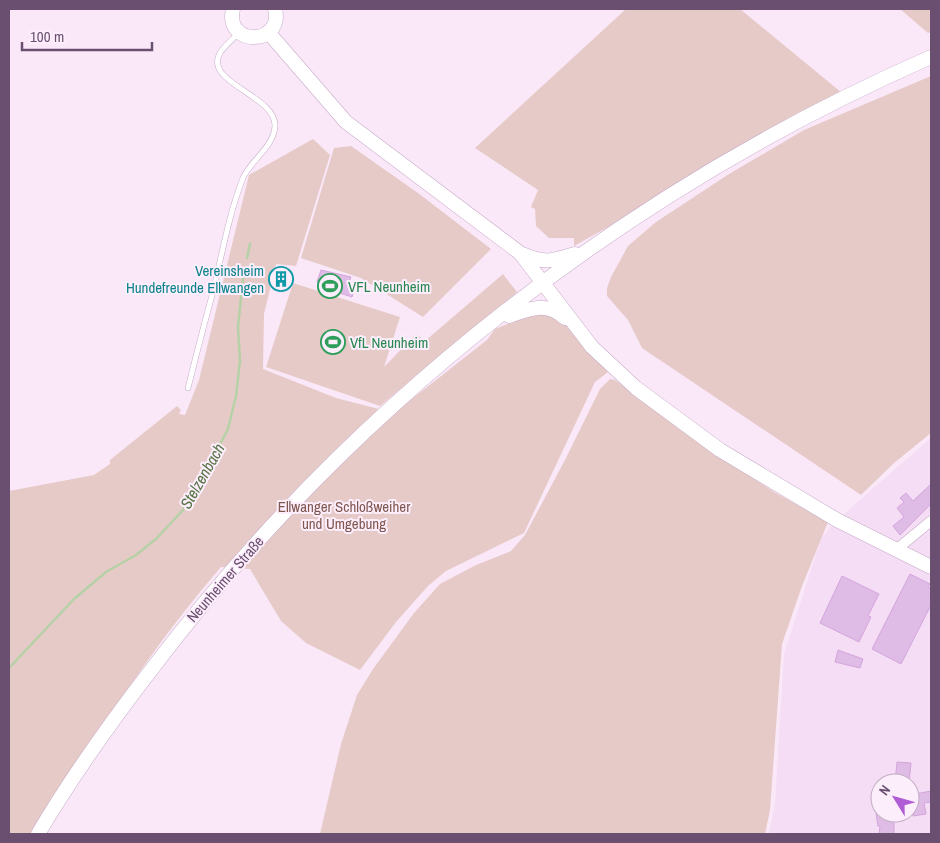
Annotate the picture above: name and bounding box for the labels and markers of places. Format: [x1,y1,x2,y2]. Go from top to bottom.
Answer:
place label: Vereinsheim Hundefreunde Ellwangen [126,260,264,298]
building icon: Vereinsheim Hundefreunde Ellwangen [268,266,294,292]
sports icon: VFL Neunheim [317,273,343,299]
place label: VFL Neunheim [348,276,430,297]
sports icon: VfL Neunheim [320,329,346,355]
place label: VfL Neunheim [350,332,428,353]

